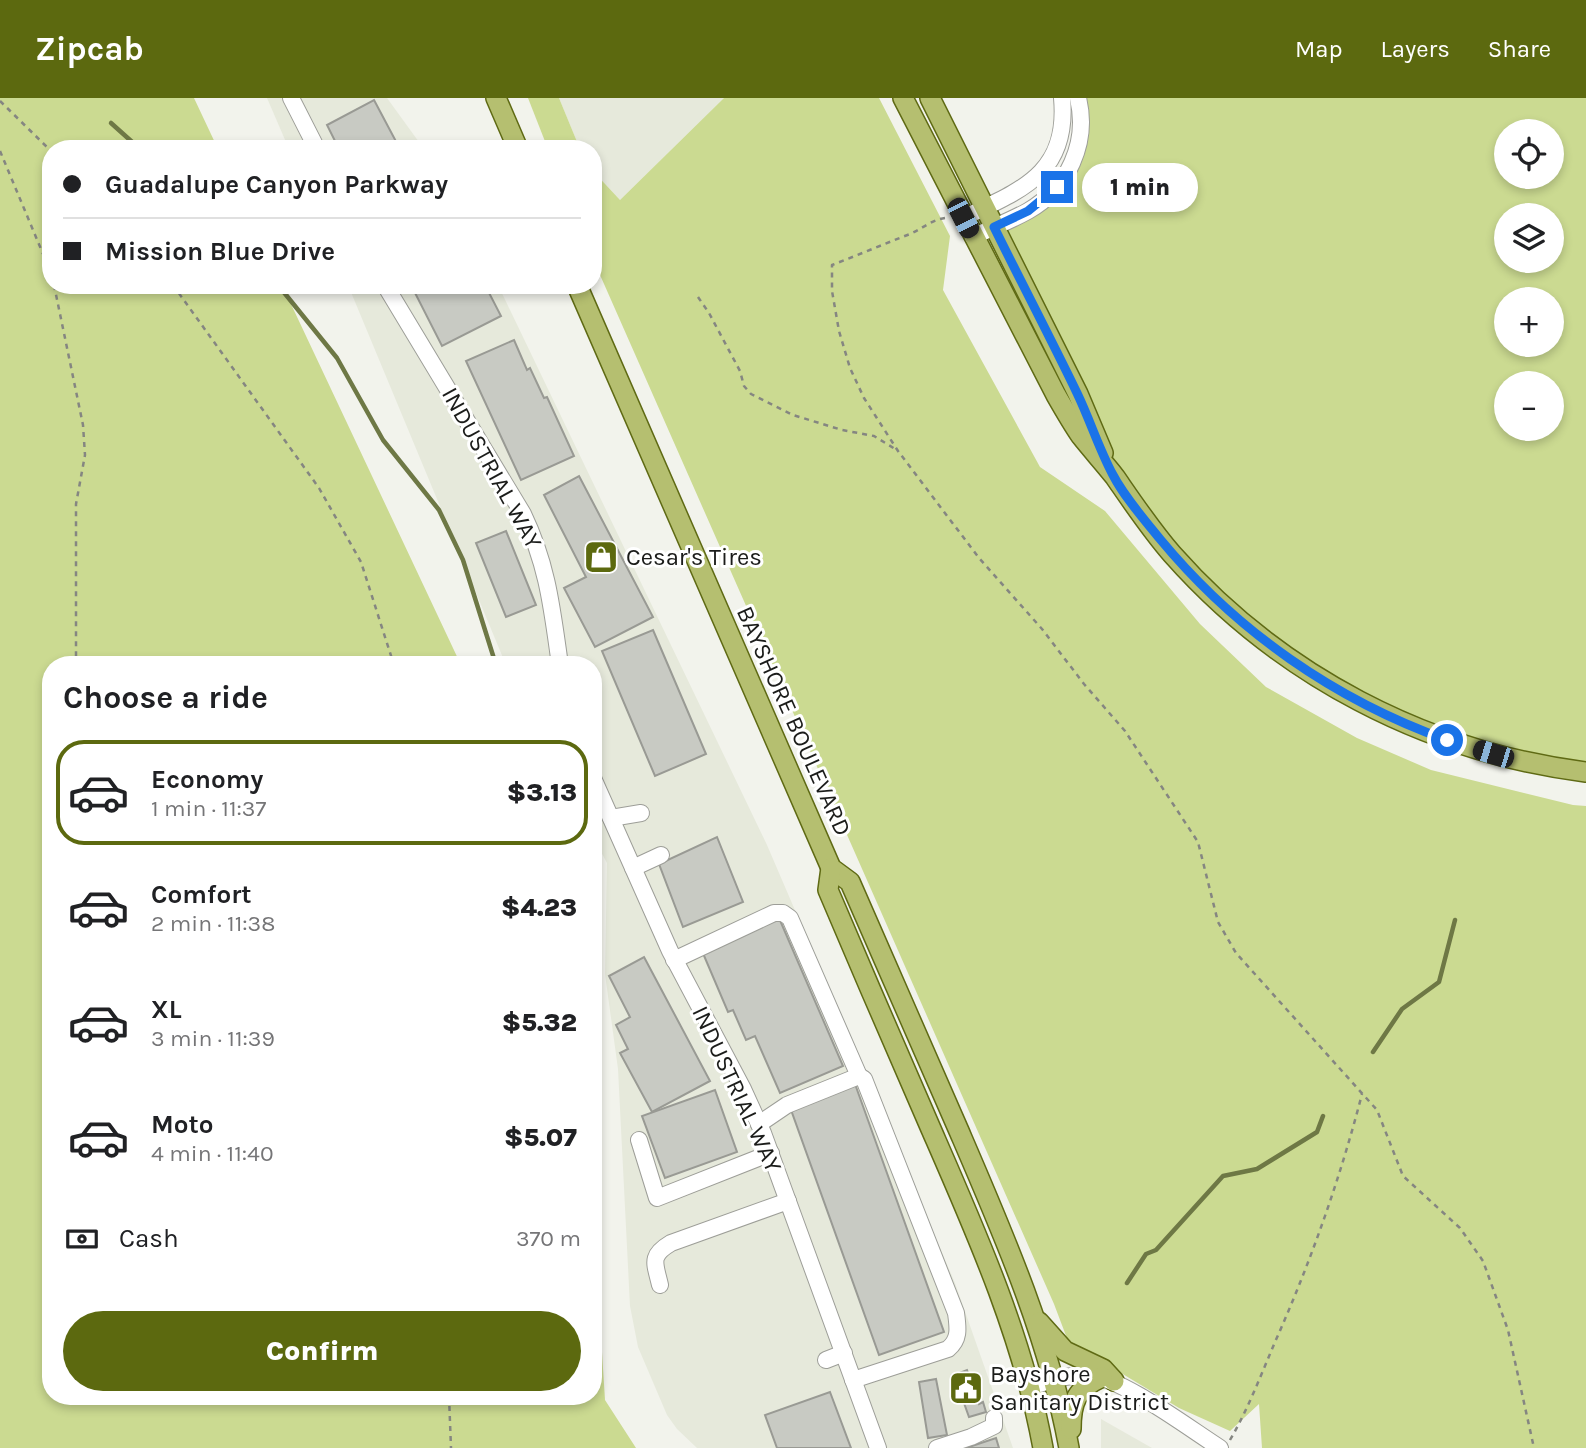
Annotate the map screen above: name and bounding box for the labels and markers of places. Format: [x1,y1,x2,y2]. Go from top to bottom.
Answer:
shop icon: Cesar's Tires [582,538,620,576]
place label: Cesar's Tires [626,543,762,571]
place label: Bayshore Sanitary District [990,1360,1169,1416]
public building icon: Bayshore Sanitary District [947,1369,985,1407]

